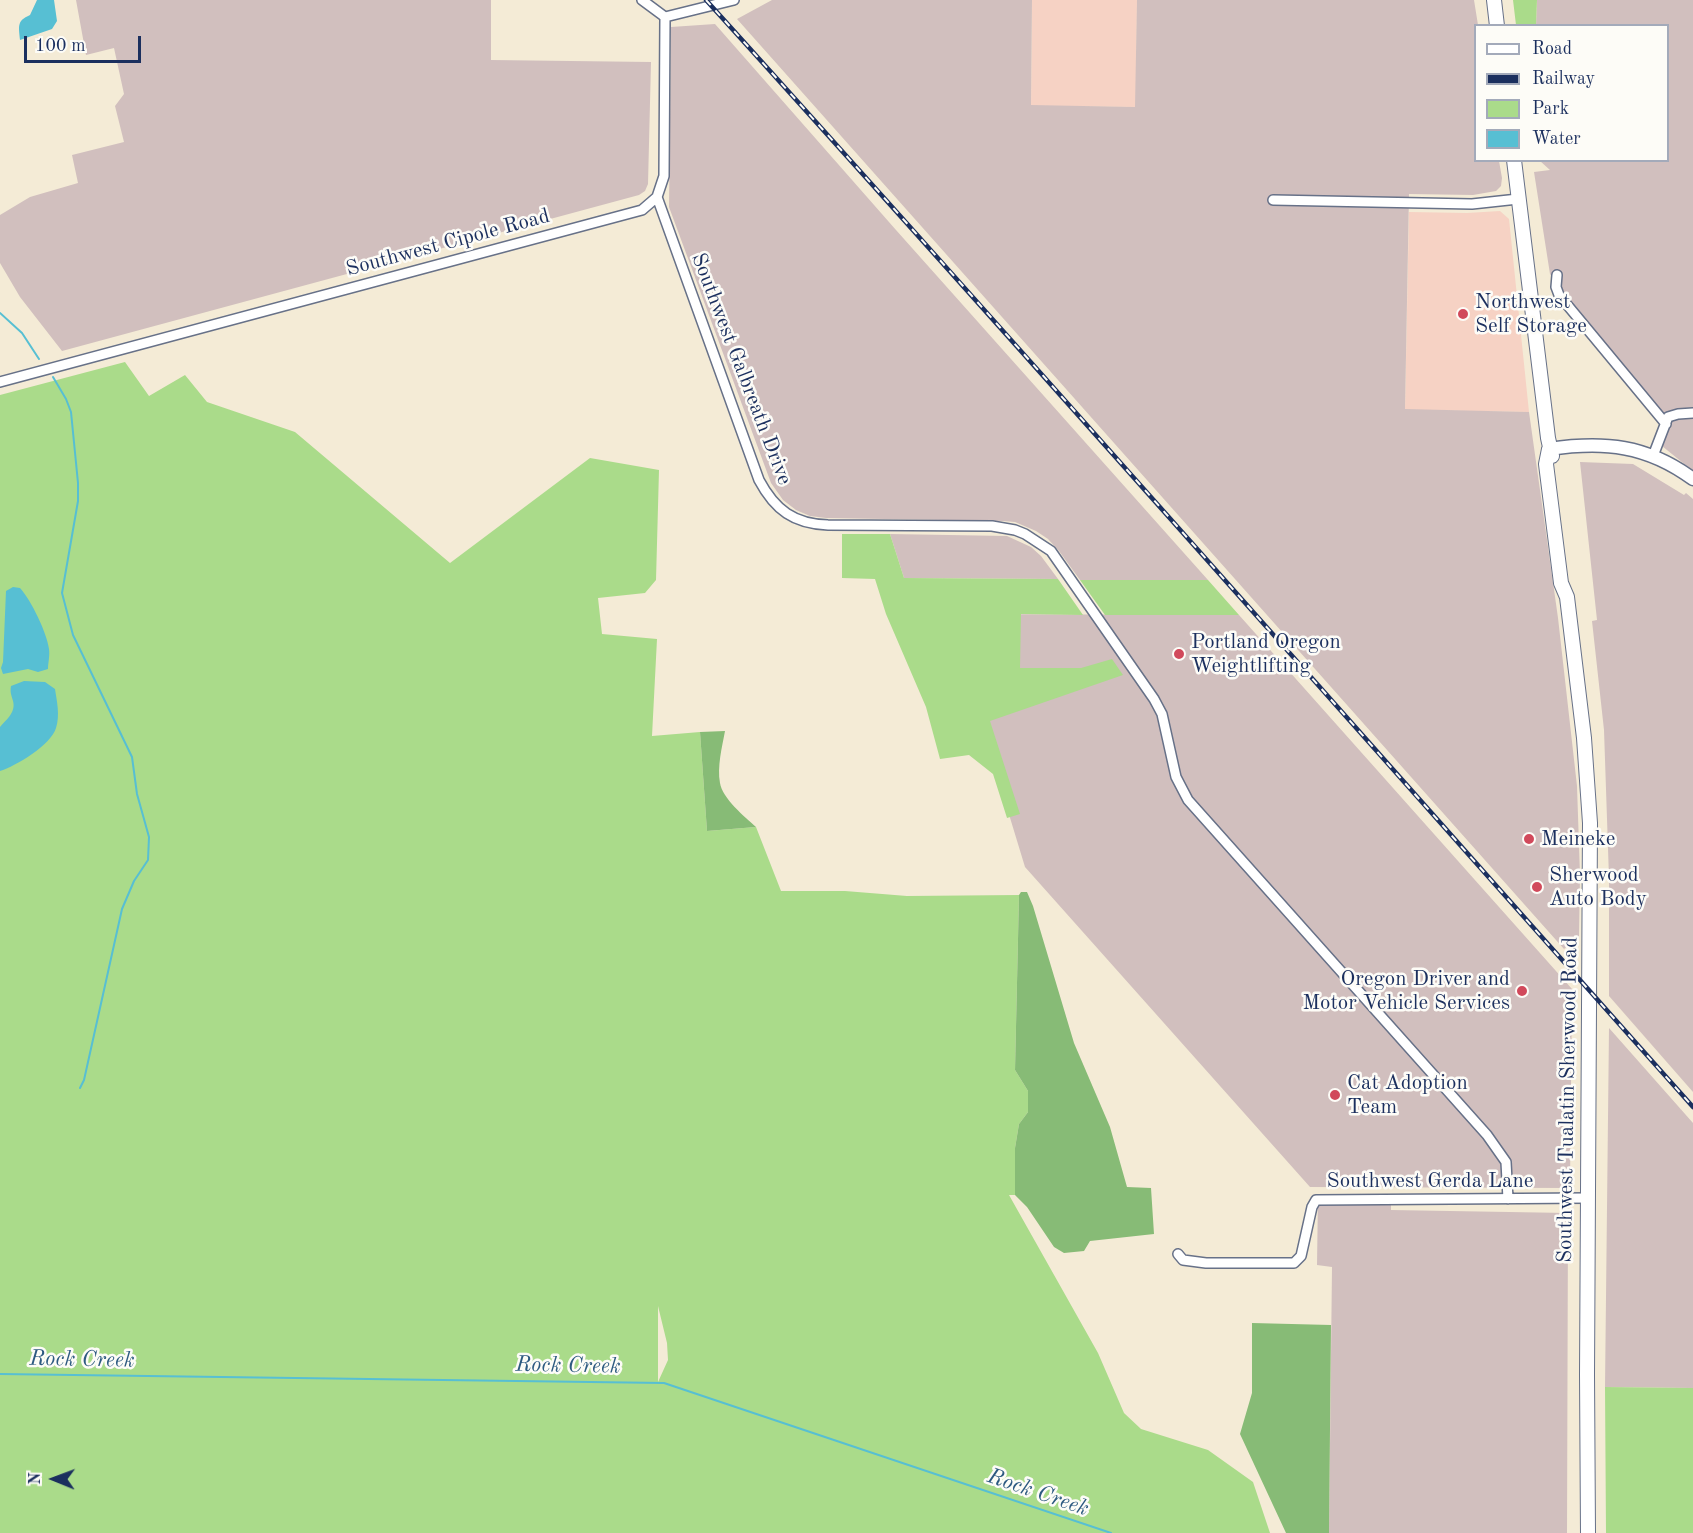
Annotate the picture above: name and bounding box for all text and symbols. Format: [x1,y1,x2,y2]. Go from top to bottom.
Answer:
scale bar [27,24,144,62]
legend [1474,24,1669,162]
text: 100 m [35,37,86,55]
text: Road [1532,40,1572,58]
text: Railway [1532,70,1595,88]
text: Park [1532,100,1569,118]
text: Water [1532,130,1581,148]
street label: Southwest Cipole Road [343,204,553,282]
street label: Southwest Galbreath Drive [685,249,797,489]
place label: Northwest Self Storage [1475,289,1587,339]
marker: Northwest Self Storage [1456,307,1470,321]
place label: Portland Oregon Weightlifting [1191,629,1341,679]
marker: Portland Oregon Weightlifting [1172,647,1186,661]
place label: Meineke [1541,826,1616,852]
marker: Meineke [1522,832,1536,846]
place label: Sherwood Auto Body [1549,862,1647,912]
marker: Sherwood Auto Body [1530,880,1544,894]
street label: Southwest Tualatin Sherwood Road [1553,937,1583,1263]
place label: Oregon Driver and Motor Vehicle Services [1302,966,1510,1016]
marker: Oregon Driver and Motor Vehicle Services [1515,984,1529,998]
place label: Cat Adoption Team [1347,1070,1468,1120]
marker: Cat Adoption Team [1328,1088,1342,1102]
street label: Southwest Gerda Lane [1327,1168,1533,1194]
water label: Rock Creek [29,1346,135,1374]
water label: Rock Creek [515,1352,621,1380]
north arrow [24,1449,84,1509]
water label: Rock Creek [984,1463,1092,1523]
text: N [28,1472,44,1485]

